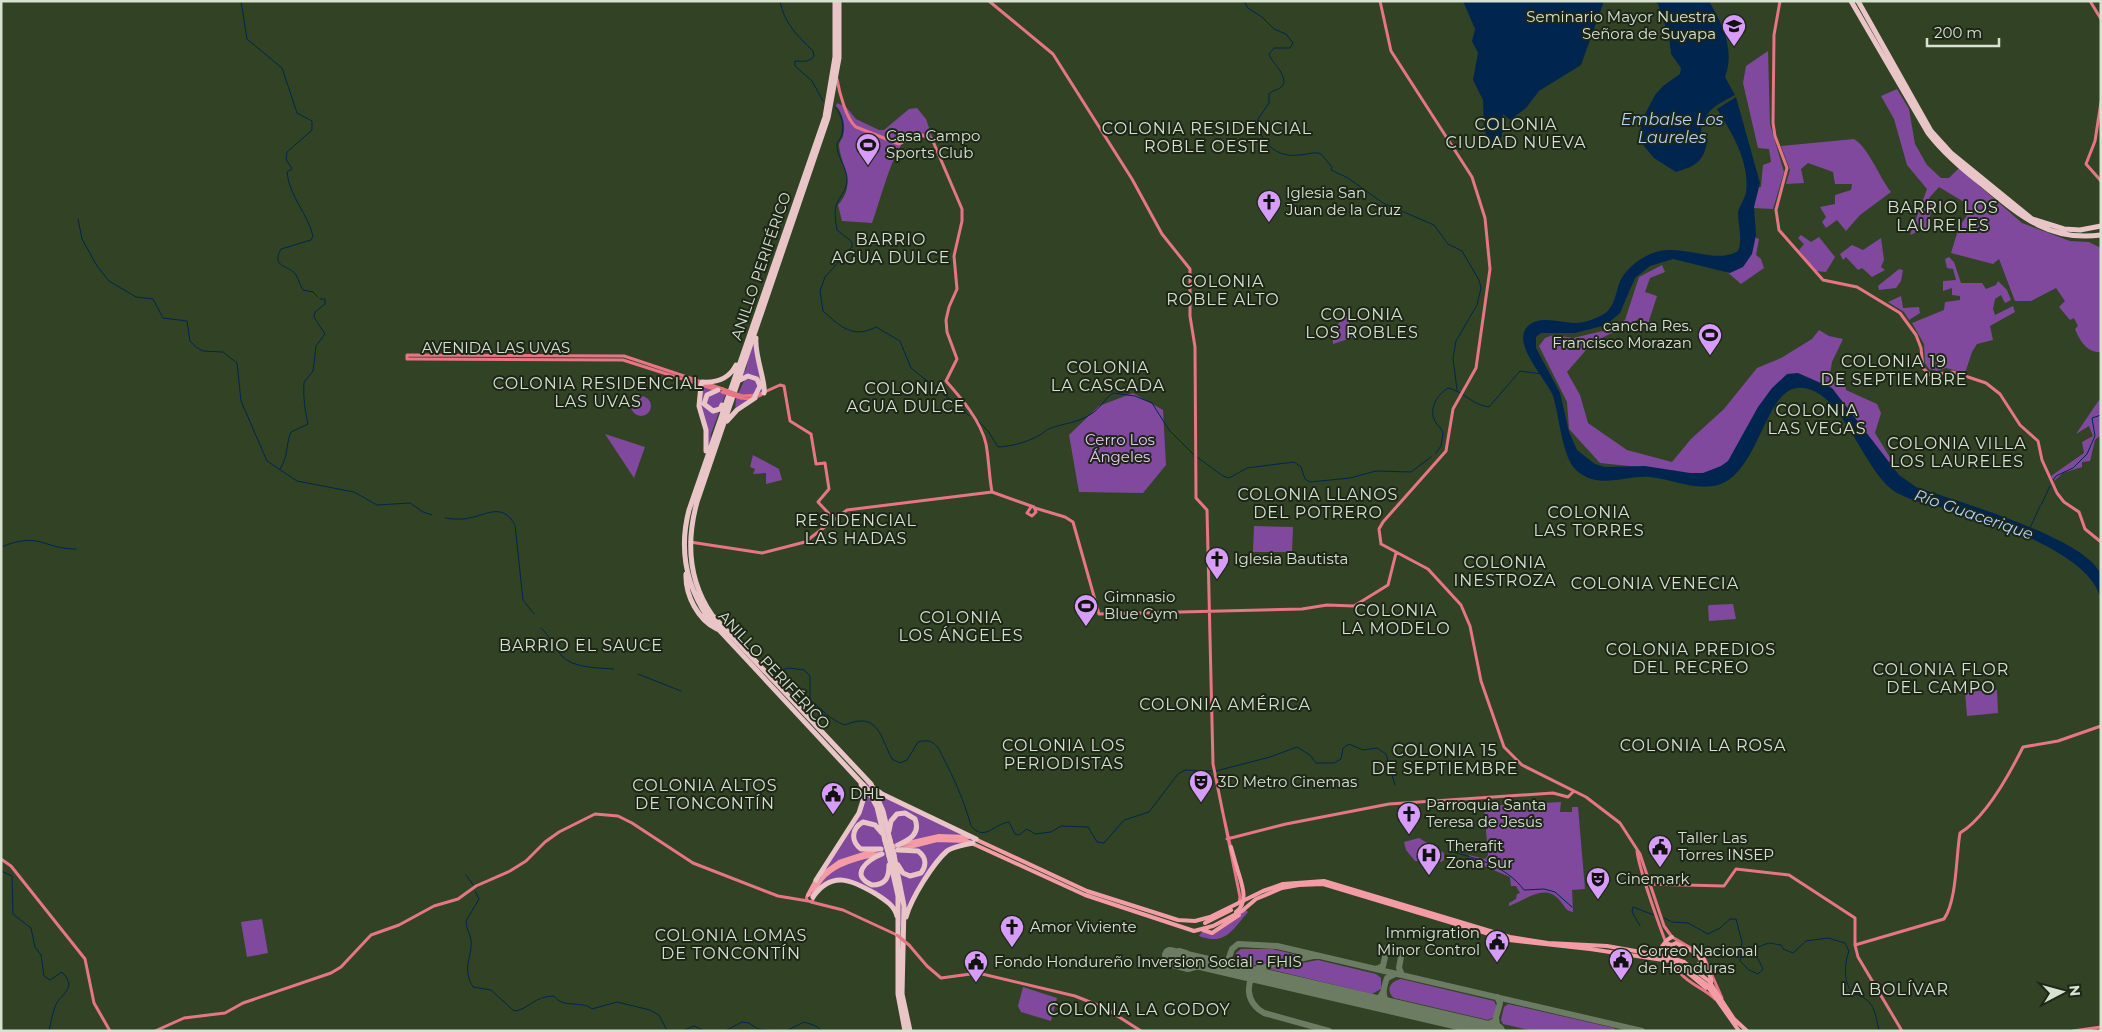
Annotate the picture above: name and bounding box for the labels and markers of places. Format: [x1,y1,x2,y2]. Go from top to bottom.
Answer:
place label: Seminario Mayor Nuestra Señora de Suyapa [1526,7,1716,43]
school or university icon: Seminario Mayor Nuestra Señora de Suyapa [1721,13,1747,47]
place label: Casa Campo Sports Club [886,126,980,162]
sports icon: Casa Campo Sports Club [855,132,881,166]
place label: Iglesia San Juan de la Cruz [1285,183,1401,219]
church icon: Iglesia San Juan de la Cruz [1256,189,1282,223]
place label: cancha Res. Francisco Morazan [1552,316,1692,352]
sports icon: cancha Res. Francisco Morazan [1697,322,1723,356]
church icon: Iglesia Bautista [1204,546,1230,580]
place label: Iglesia Bautista [1234,549,1348,568]
place label: Gimnasio Blue Gym [1104,587,1178,623]
sports icon: Gimnasio Blue Gym [1073,593,1099,627]
theatre icon: 3D Metro Cinemas [1188,769,1214,803]
place label: 3D Metro Cinemas [1218,772,1357,791]
public building icon: DHL [820,781,846,815]
place label: DHL [850,784,884,803]
place label: Parroquia Santa Teresa de Jesús [1426,795,1546,831]
church icon: Parroquia Santa Teresa de Jesús [1396,801,1422,835]
place label: Taller Las Torres INSEP [1678,828,1774,864]
public building icon: Taller Las Torres INSEP [1647,834,1673,868]
place label: Therafit Zona Sur [1446,836,1513,872]
hospital icon: Therafit Zona Sur [1416,842,1442,876]
theatre icon: Cinemark [1585,866,1611,900]
place label: Cinemark [1616,869,1690,888]
church icon: Amor Viviente [999,914,1025,948]
place label: Amor Viviente [1030,917,1137,936]
place label: Immigration Minor Control [1377,923,1480,959]
public building icon: Immigration Minor Control [1484,929,1510,963]
place label: Correo Nacional de Honduras [1638,941,1758,977]
public building icon: Correo Nacional de Honduras [1608,947,1634,981]
public building icon: Fondo Hondureño Inversion Social - FHIS [963,949,989,983]
place label: Fondo Hondureño Inversion Social - FHIS [994,952,1302,971]

